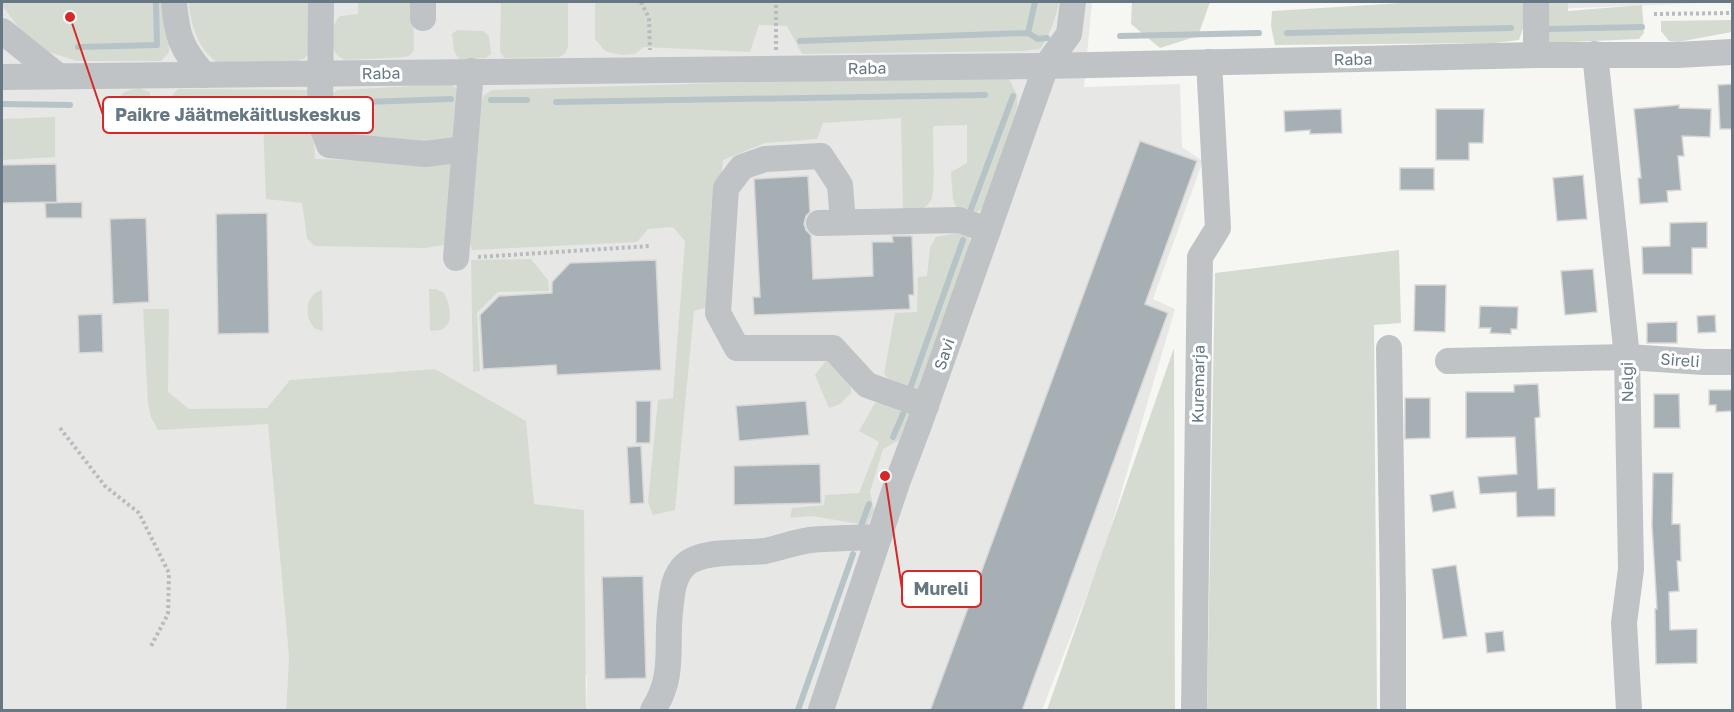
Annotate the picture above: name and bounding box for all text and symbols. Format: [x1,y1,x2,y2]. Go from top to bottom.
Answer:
street label: Raba [1334,49,1372,69]
street label: Raba [848,58,886,78]
street label: Raba [362,63,400,83]
callout: Paikre Jäätmekäitluskeskus [103,97,373,133]
text: Paikre Jäätmekäitluskeskus [115,103,361,125]
street label: Savi [929,336,959,372]
street label: Kuremarja [1187,345,1209,423]
street label: Sireli [1660,349,1700,371]
street label: Nelgi [1617,362,1637,402]
callout: Mureli [902,571,981,607]
text: Mureli [913,577,969,599]

